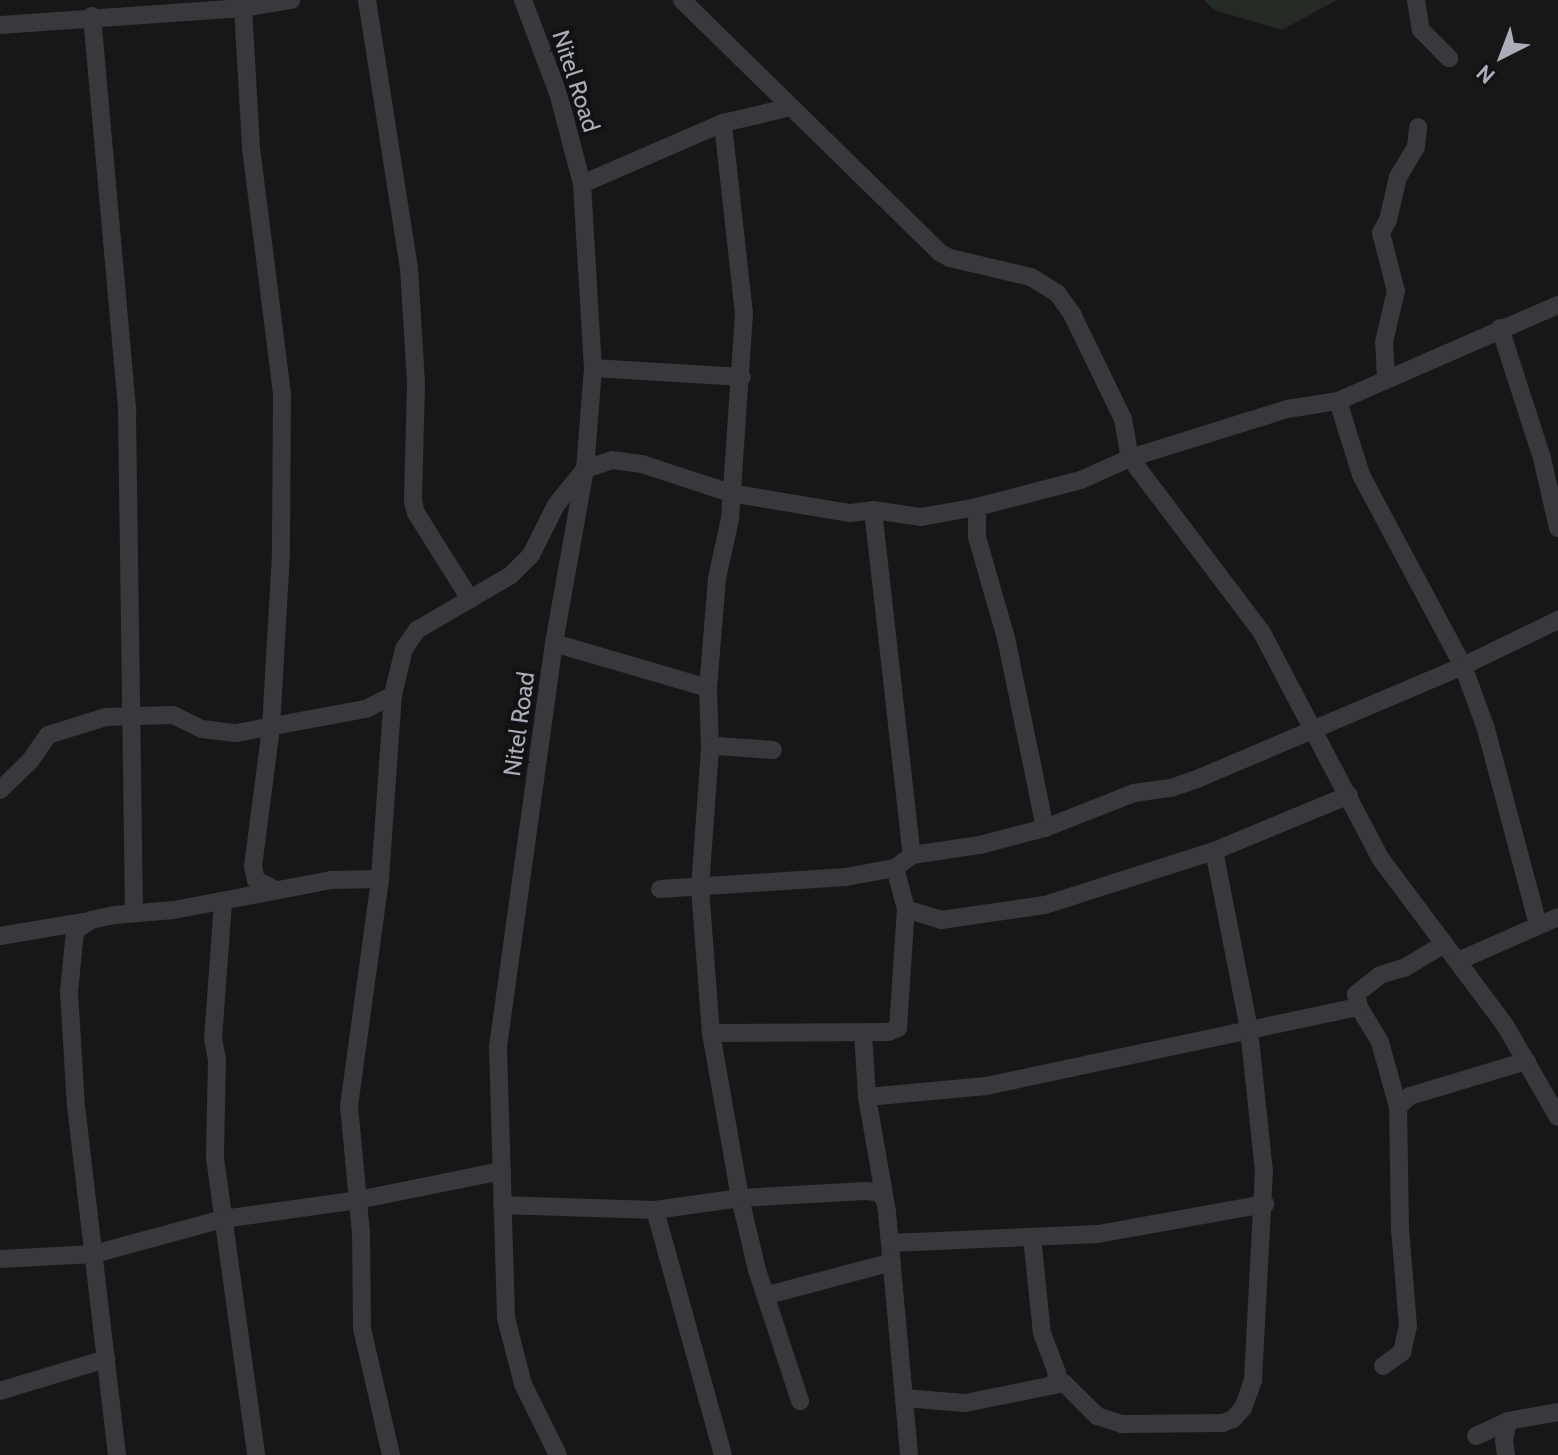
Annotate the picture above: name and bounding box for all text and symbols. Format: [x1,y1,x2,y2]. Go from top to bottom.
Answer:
north arrow [1462,16,1542,96]
street label: Nitel Road [546,27,606,135]
text: N [1471,59,1500,89]
street label: Nitel Road [497,670,541,778]

